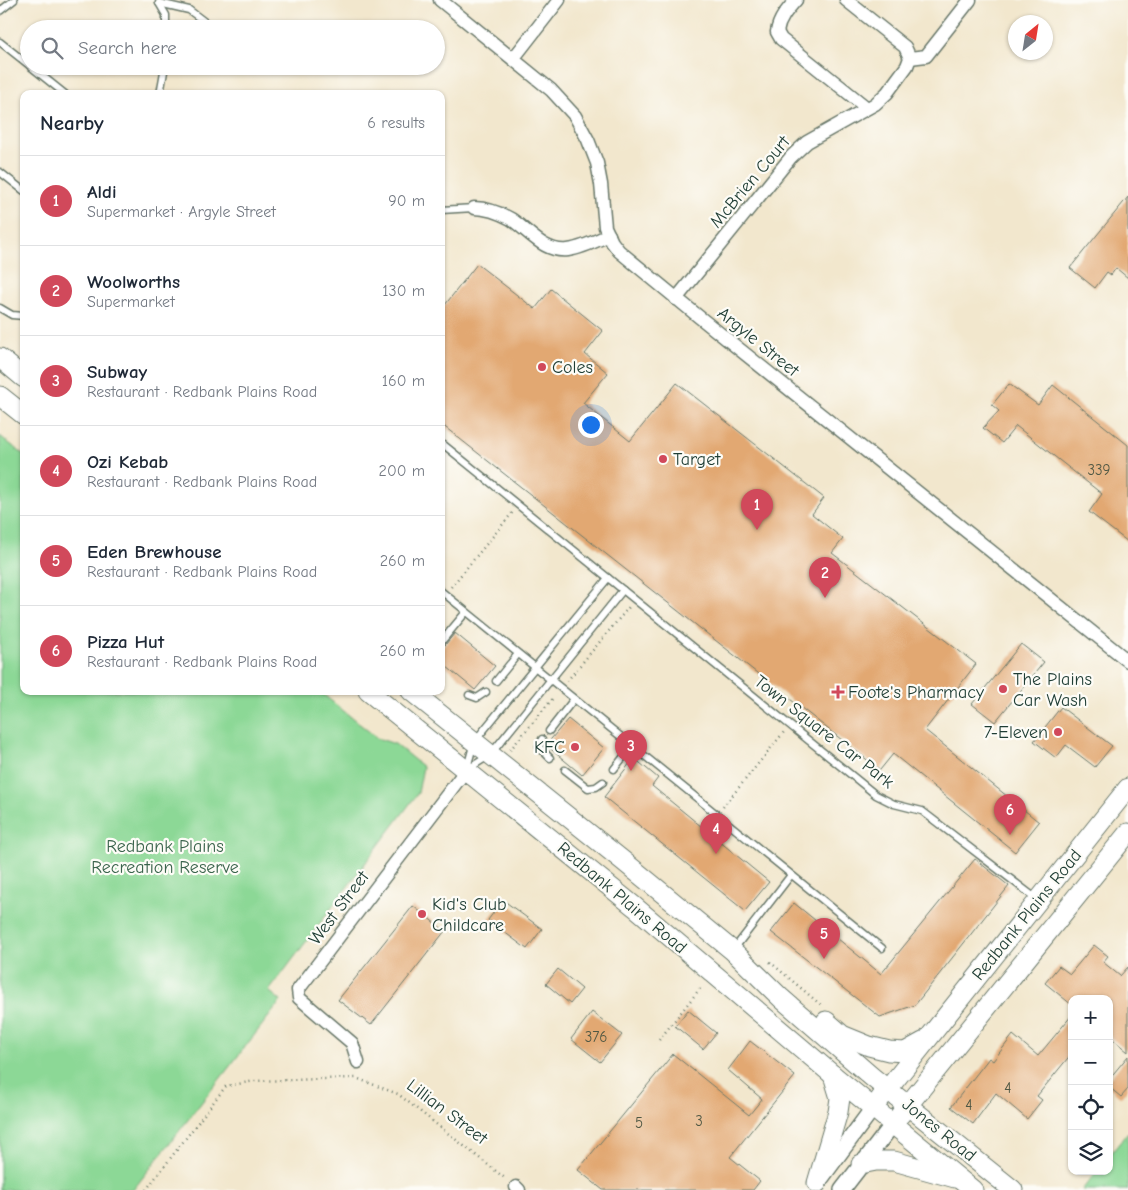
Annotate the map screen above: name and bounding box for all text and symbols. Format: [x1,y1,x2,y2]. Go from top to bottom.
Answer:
north arrow [1008,15,1053,60]
search box [20,20,445,75]
icon: search [38,34,66,62]
text: Search here [78,37,177,59]
text: Nearby [40,111,104,135]
text: 6 results [367,114,425,132]
street label: McBrien Court [706,131,795,232]
text: Aldi [87,181,117,203]
text: 1 [53,192,59,210]
text: 90 m [388,192,425,210]
text: Supermarket · Argyle Street [87,203,276,221]
text: Woolworths [87,271,180,293]
text: 2 [52,282,60,300]
text: 130 m [382,282,425,300]
text: Supermarket [87,293,175,311]
street label: Argyle Street [713,303,804,382]
place label: Coles [552,357,593,378]
text: Subway [87,361,147,383]
marker: Coles [536,361,548,373]
text: 3 [52,372,60,390]
text: 160 m [382,372,425,390]
text: Restaurant · Redbank Plains Road [87,383,317,401]
your location [578,412,604,438]
place label: Target [673,449,721,470]
text: Ozi Kebab [87,451,168,473]
marker: Target [657,453,669,465]
house number: 339 [1087,461,1111,479]
text: 4 [52,462,60,480]
text: 200 m [379,462,425,480]
text: Restaurant · Redbank Plains Road [87,473,317,491]
pin: 1 [741,489,773,530]
text: Eden Brewhouse [87,541,222,563]
text: 5 [52,552,60,570]
text: 260 m [380,552,425,570]
pin: 2 [809,557,841,598]
text: Restaurant · Redbank Plains Road [87,563,317,581]
text: Pizza Hut [87,631,164,653]
text: 6 [52,642,60,660]
text: 260 m [380,642,425,660]
text: Restaurant · Redbank Plains Road [87,653,317,671]
place label: The Plains Car Wash [1013,669,1092,711]
street label: Town Square Car Park [750,671,898,793]
place label: Foote's Pharmacy [848,682,985,703]
marker: The Plains Car Wash [997,683,1009,695]
marker: Foote's Pharmacy [832,686,844,698]
place label: 7-Eleven [984,722,1048,743]
marker: 7-Eleven [1052,726,1064,738]
pin: 3 [615,730,647,771]
place label: KFC [534,737,565,758]
marker: KFC [569,741,581,753]
pin: 6 [994,794,1026,835]
pin: 4 [700,813,732,854]
park label: Redbank Plains Recreation Reserve [91,836,239,878]
street label: Redbank Plains Road [553,838,691,958]
street label: Redbank Plains Road [968,845,1086,985]
street label: West Street [304,866,374,949]
place label: Kid's Club Childcare [432,894,507,936]
marker: Kid's Club Childcare [416,908,428,920]
pin: 5 [808,918,840,959]
map controls [1068,995,1113,1175]
button: + [1068,995,1113,1040]
house number: 376 [585,1028,607,1046]
button: − [1068,1040,1113,1085]
street label: Lillian Street [403,1075,492,1150]
house number: 4 [1004,1079,1012,1097]
button: locate [1068,1085,1113,1130]
street label: Jones Road [898,1094,980,1166]
house number: 4 [965,1096,973,1114]
house number: 3 [695,1112,703,1130]
house number: 5 [635,1114,643,1132]
button: layers [1068,1130,1113,1175]

